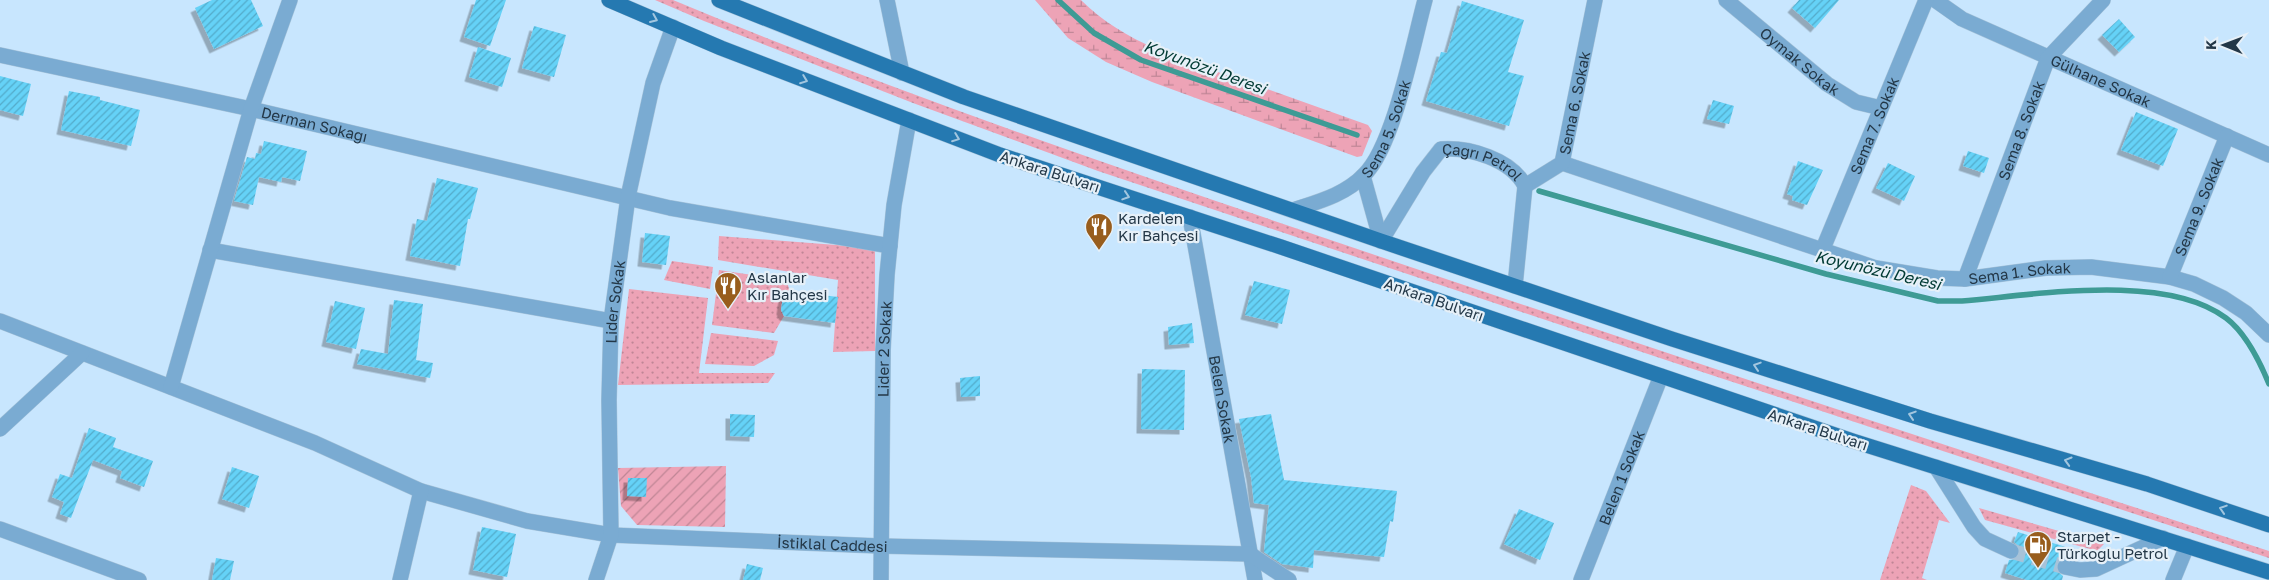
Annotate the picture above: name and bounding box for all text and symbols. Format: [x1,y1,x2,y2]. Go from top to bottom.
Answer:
one-way arrow [649,13,658,23]
north arrow [2199,20,2249,70]
street label: Oymak Sokak [1757,23,1844,99]
water label: Koyunözü Deresi [1141,36,1270,99]
text: K [2202,40,2219,50]
street label: Sema 6. Sokak [1555,49,1594,156]
street label: Gülhane Sokak [2048,50,2154,111]
street label: Sema 7. Sokak [1846,73,1902,177]
one-way arrow [800,74,808,84]
street label: Sema 5. Sokak [1357,77,1414,181]
street label: Sema 8. Sokak [1994,77,2048,183]
street label: Derman Sokağı [260,103,369,145]
one-way arrow [951,132,960,142]
street label: Çağrı Petrol [1442,140,1527,184]
street label: Ankara Bulvarı [998,146,1102,196]
street label: Sema 9. Sokak [2170,154,2227,259]
one-way arrow [1122,191,1130,201]
place label: Kardelen Kır Bahçesi [1118,209,1199,244]
restaurant icon: Kardelen Kır Bahçesi [1084,212,1114,251]
water label: Koyunözü Deresi [1813,246,1945,295]
street label: Lider Sokak [601,258,628,344]
street label: Sema 1. Sokak [1967,258,2072,287]
place label: Aslanlar Kır Bahçesi [747,268,828,303]
restaurant icon: Aslanlar Kır Bahçesi [713,271,743,310]
street label: Ankara Bulvarı [1382,274,1486,324]
street label: Lider 2 Sokak [874,300,895,397]
street label: Belen Sokak [1206,354,1239,445]
one-way arrow [1753,361,1762,371]
street label: Ankara Bulvarı [1766,404,1870,454]
one-way arrow [1908,411,1916,421]
street label: Belen 1 Sokak [1595,427,1648,527]
one-way arrow [2064,456,2072,466]
one-way arrow [2219,505,2227,515]
place label: Starpet - Türkoğlu Petrol [2057,527,2168,562]
fuel station icon: Starpet - Türkoğlu Petrol [2023,530,2053,569]
street label: İstiklal Caddesi [777,533,888,555]

